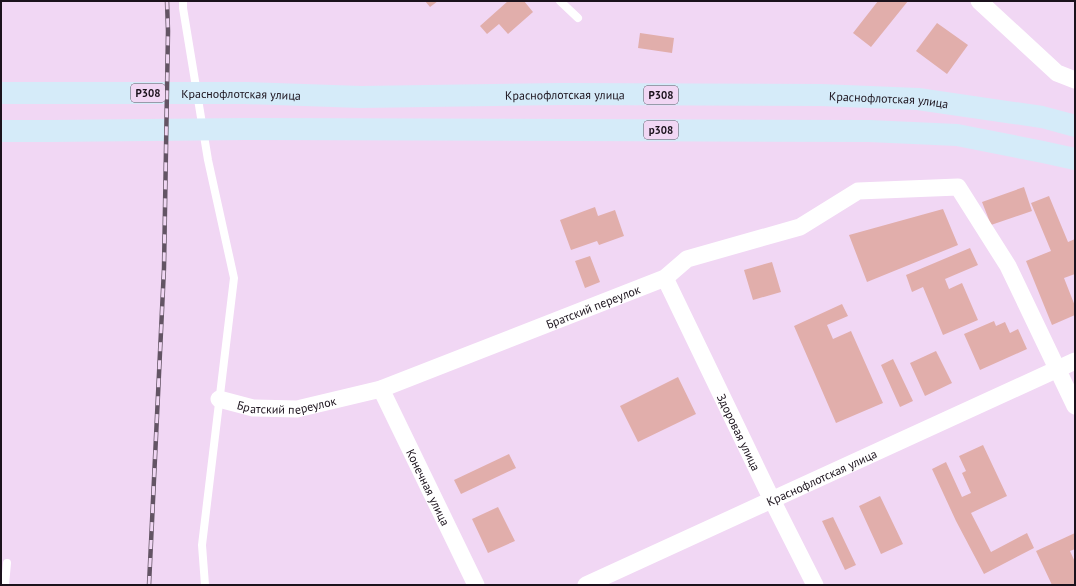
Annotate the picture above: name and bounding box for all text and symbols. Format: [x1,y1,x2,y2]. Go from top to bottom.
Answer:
road number: P308 [131,84,165,102]
street label: Краснофлотская улица [181,85,301,102]
street label: Краснофлотская улица [505,86,625,102]
road number: P308 [644,86,678,104]
street label: Краснофлотская улица [829,88,949,111]
road number: p308 [644,121,678,139]
street label: Братский переулок [544,281,642,331]
street label: Здоровая улица [714,391,764,473]
street label: Братский переулок [236,392,338,417]
street label: Краснофлотская улица [764,445,879,509]
street label: Конечная улица [404,446,454,528]

